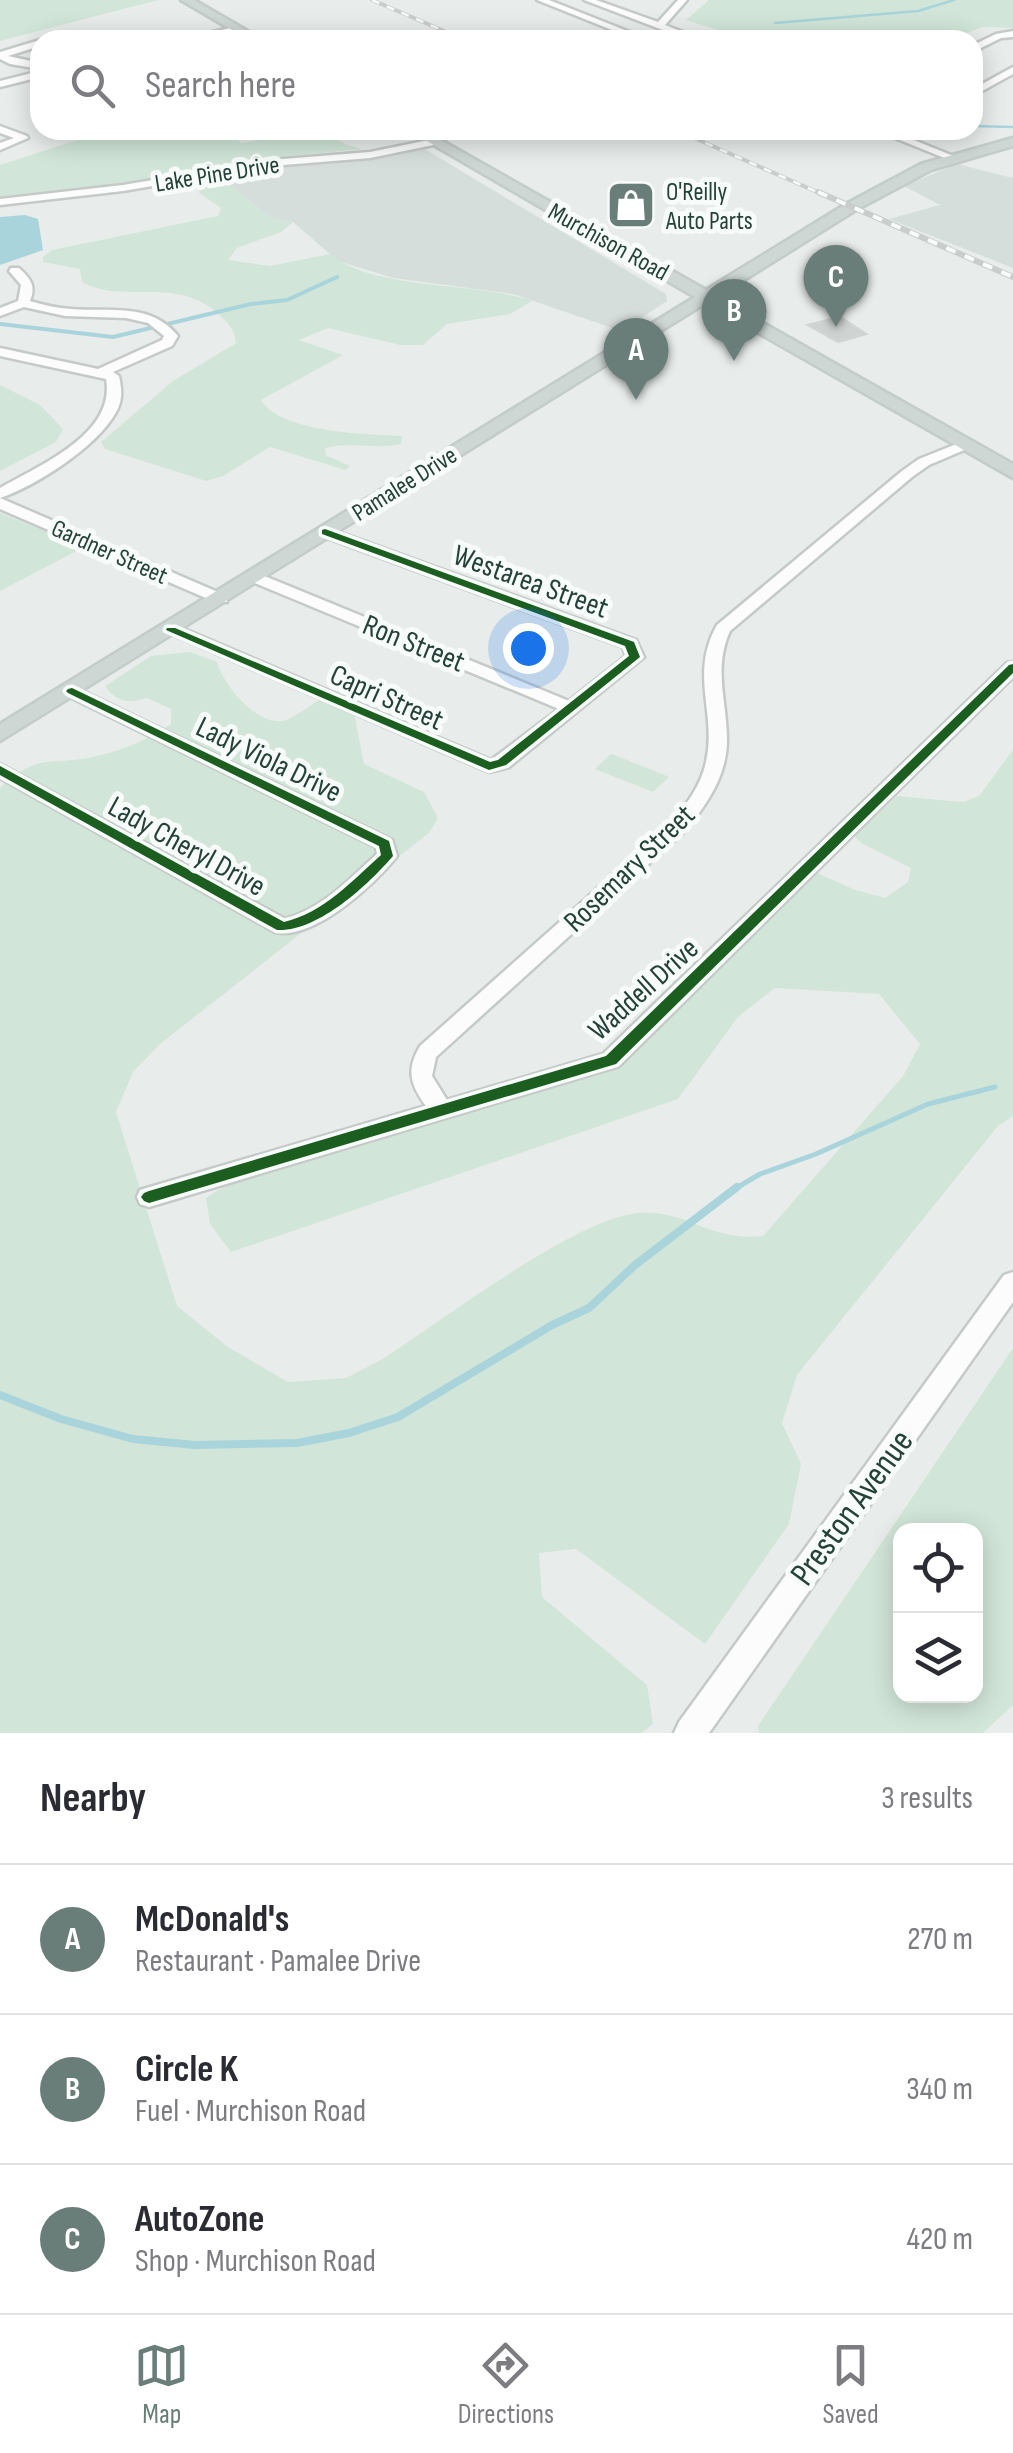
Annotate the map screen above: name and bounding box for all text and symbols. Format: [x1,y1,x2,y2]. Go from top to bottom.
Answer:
search box [30,30,983,140]
icon: search [65,58,120,113]
text: Search here [145,63,296,108]
street label: Lake Pine Drive [153,149,282,200]
place label: O'Reilly Auto Parts [665,177,753,237]
shop icon: O'Reilly Auto Parts [605,179,657,231]
street label: Murchison Road [543,196,674,288]
pin: C [804,245,868,327]
pin: B [702,278,766,361]
pin: A [604,318,668,400]
street label: Pamalee Drive [347,440,463,529]
street label: Gardner Street [47,513,172,592]
street label: Westarea Street [448,537,613,627]
street label: Ron Street [357,607,470,681]
your location [503,623,554,674]
street label: Capri Street [324,657,449,739]
street label: Lady Viola Drive [190,709,347,811]
street label: Lady Cheryl Drive [102,789,271,905]
street label: Rosemary Street [557,797,703,940]
street label: Waddell Drive [581,931,706,1049]
street label: Preston Avenue [781,1422,923,1594]
map controls [893,1523,983,1703]
button: locate [893,1523,983,1613]
button: layers [893,1613,983,1703]
text: Nearby [40,1773,146,1824]
text: 3 results [881,1779,973,1818]
text: McDonald's [135,1897,289,1942]
text: A [65,1920,80,1959]
text: 270 m [907,1920,973,1959]
text: Restaurant · Pamalee Drive [135,1942,421,1981]
text: Circle K [135,2047,238,2092]
text: B [65,2070,80,2109]
text: 340 m [906,2070,973,2109]
text: Fuel · Murchison Road [135,2092,366,2131]
text: AutoZone [135,2197,264,2242]
text: C [64,2220,81,2259]
text: 420 m [906,2220,973,2259]
text: Shop · Murchison Road [135,2242,376,2281]
tab: Map [134,2338,189,2431]
tab: Directions [458,2338,554,2431]
tab: Saved [823,2338,879,2431]

